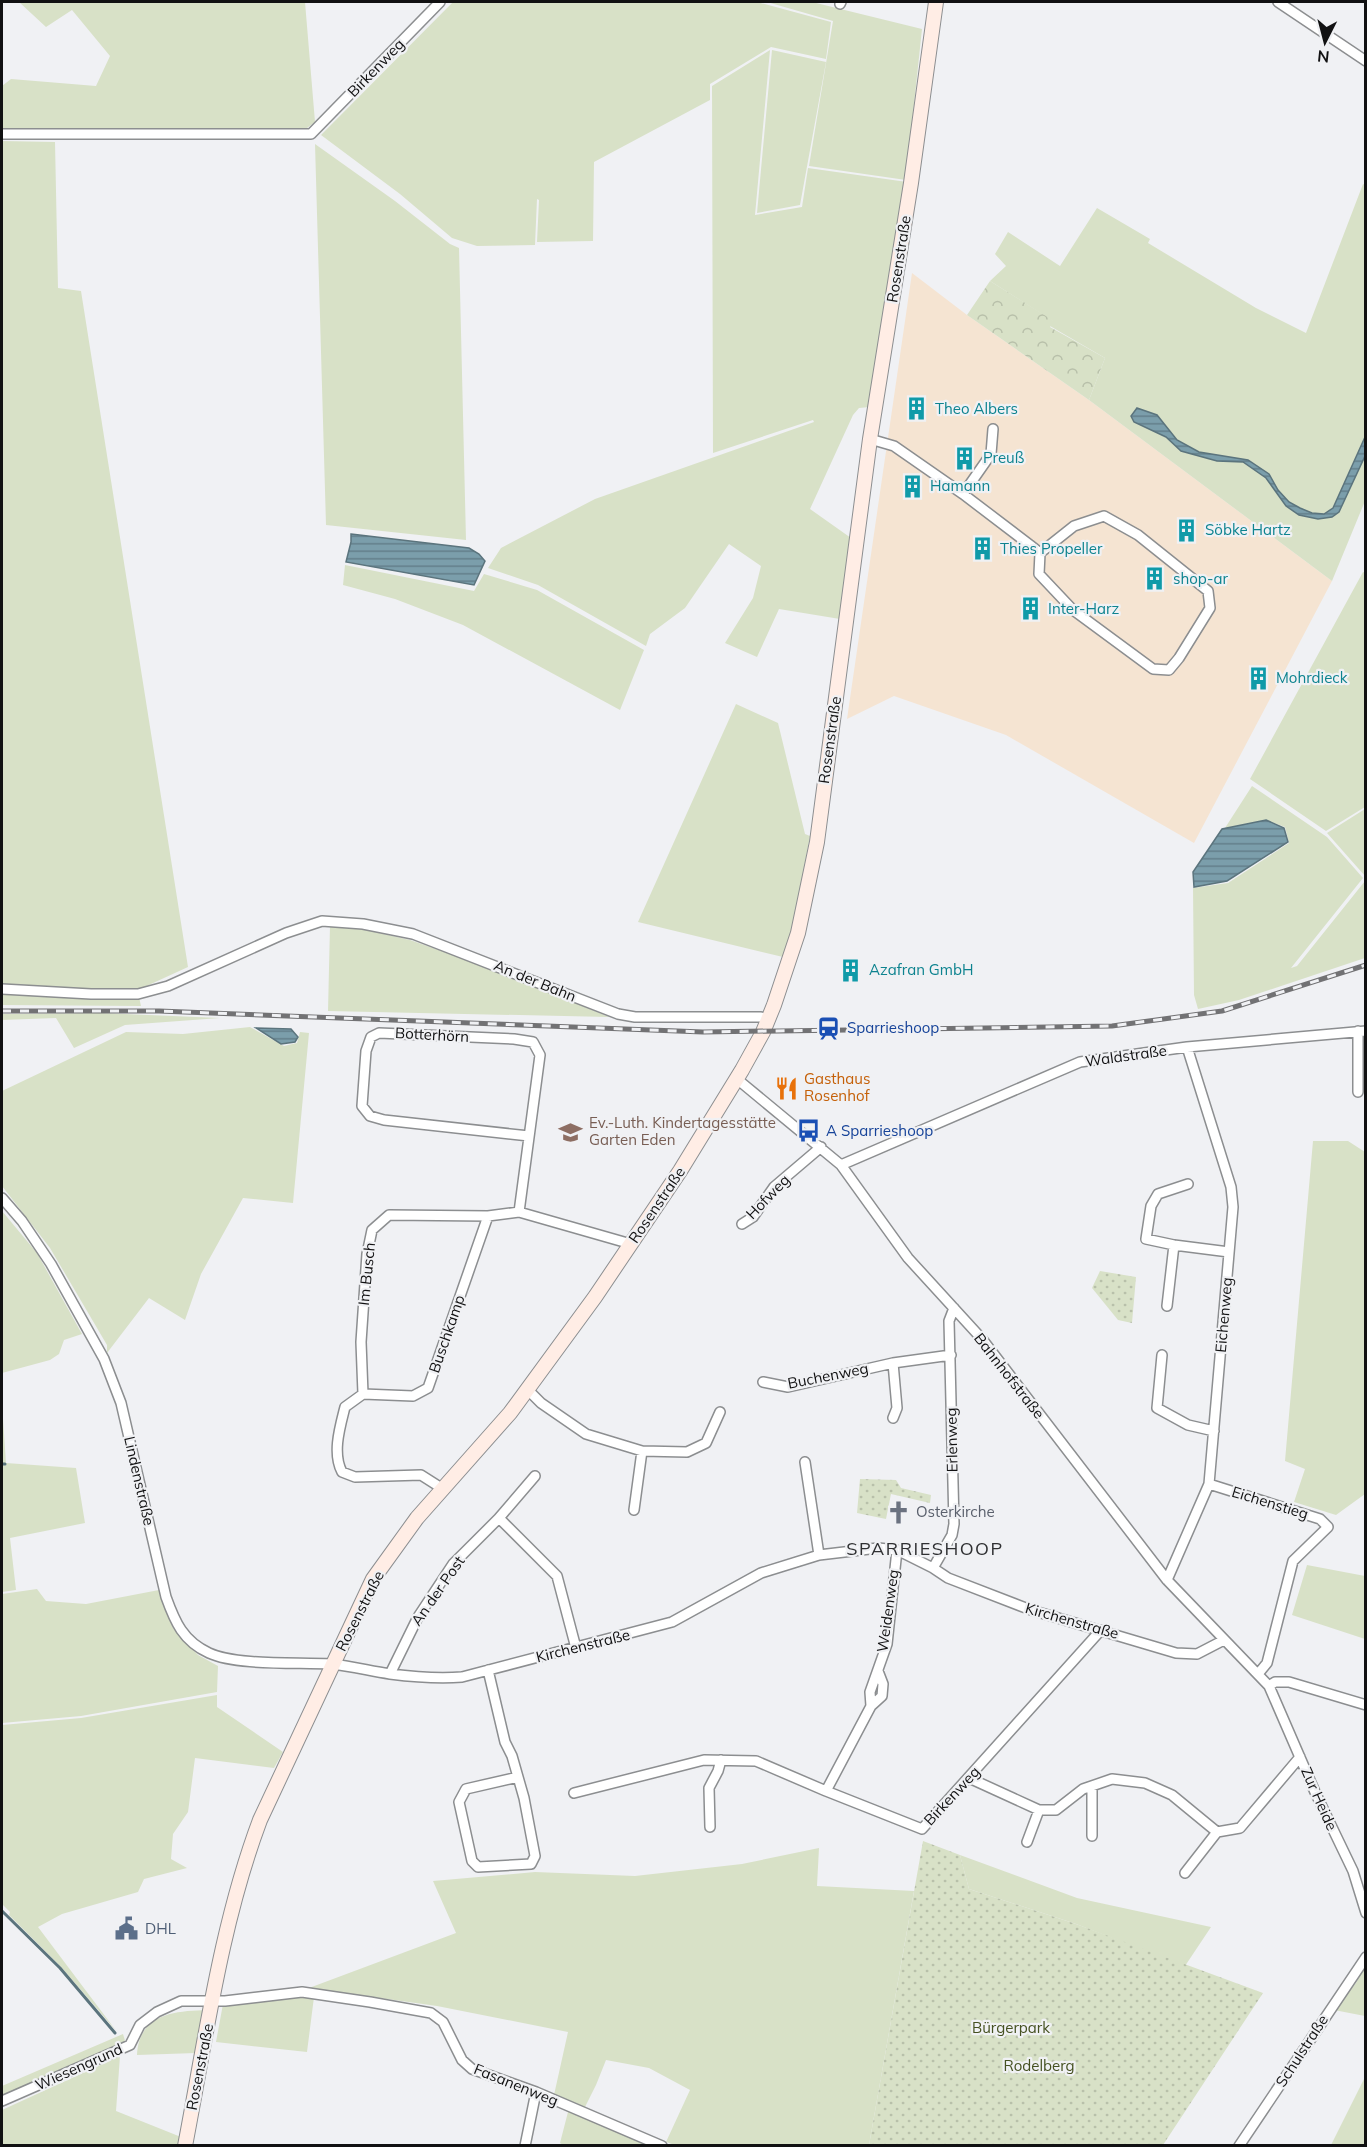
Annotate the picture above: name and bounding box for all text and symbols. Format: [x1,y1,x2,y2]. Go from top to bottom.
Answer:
north arrow [1295,12,1355,72]
street label: Birkenweg [343,35,408,101]
text: N [1316,46,1330,67]
street label: Rosenstraße [882,214,915,304]
building icon: Theo Albers [904,396,930,422]
place label: Theo Albers [935,399,1018,418]
building icon: Preuß [952,445,978,471]
place label: Preuß [983,448,1025,467]
building icon: Hamann [899,473,925,499]
place label: Hamann [930,476,990,495]
building icon: Söbke Hartz [1174,517,1200,543]
place label: Söbke Hartz [1205,520,1291,539]
building icon: Thies Propeller [969,536,995,562]
place label: Thies Propeller [1000,539,1103,558]
building icon: shop-ar [1142,566,1168,592]
place label: shop-ar [1173,569,1228,588]
building icon: Inter-Harz [1017,596,1043,622]
place label: Inter-Harz [1048,599,1119,618]
building icon: Mohrdieck [1245,665,1271,691]
place label: Mohrdieck [1276,668,1348,687]
street label: Rosenstraße [814,695,845,785]
street label: An der Bahn [491,955,579,1006]
building icon: Azafran GmbH [838,957,864,983]
place label: Azafran GmbH [869,960,974,979]
station icon: Sparrieshoop [816,1015,842,1041]
place label: Sparrieshoop [847,1018,939,1037]
street label: Botterhörn [395,1023,470,1046]
street label: Waldstraße [1084,1040,1168,1071]
place label: Gasthaus Rosenhof [804,1069,870,1105]
restaurant icon: Gasthaus Rosenhof [773,1075,799,1101]
place label: Ev.-Luth. Kindertagesstätte Garten Eden [589,1113,776,1149]
bus stop icon: A Sparrieshoop [795,1118,821,1144]
school or university icon: Ev.-Luth. Kindertagesstätte Garten Eden [558,1119,584,1145]
place label: A Sparrieshoop [826,1121,933,1140]
street label: Rosenstraße [624,1163,689,1246]
street label: Hofweg [742,1170,794,1223]
street label: Im Busch [354,1241,379,1307]
street label: Eichenweg [1211,1276,1236,1353]
street label: Buschkamp [424,1292,469,1375]
street label: Bahnhofstraße [970,1329,1049,1422]
street label: Buchenweg [786,1358,870,1393]
street label: Erlenweg [941,1407,962,1473]
street label: Lindenstraße [120,1434,159,1527]
street label: Eichenstieg [1230,1482,1311,1523]
church icon: Osterkirche [885,1499,911,1525]
place label: Osterkirche [916,1502,995,1521]
district label: SPARRIESHOOP [846,1537,1004,1560]
street label: An der Post [407,1552,469,1629]
street label: Rosenstraße [331,1567,388,1654]
street label: Weidenweg [872,1568,903,1654]
street label: Kirchenstraße [1023,1598,1121,1643]
street label: Kirchenstraße [534,1625,632,1666]
street label: Birkenweg [920,1762,984,1829]
street label: Zur Heide [1297,1764,1342,1833]
public building icon: DHL [114,1916,140,1942]
place label: DHL [145,1919,176,1938]
street label: Schulstraße [1271,2011,1332,2090]
park label: Bürgerpark [972,2018,1050,2037]
street label: Rosenstraße [182,2022,217,2112]
street label: Wiesengrund [32,2039,125,2094]
park label: Rodelberg [1003,2056,1075,2075]
street label: Fasanenweg [471,2059,561,2110]

